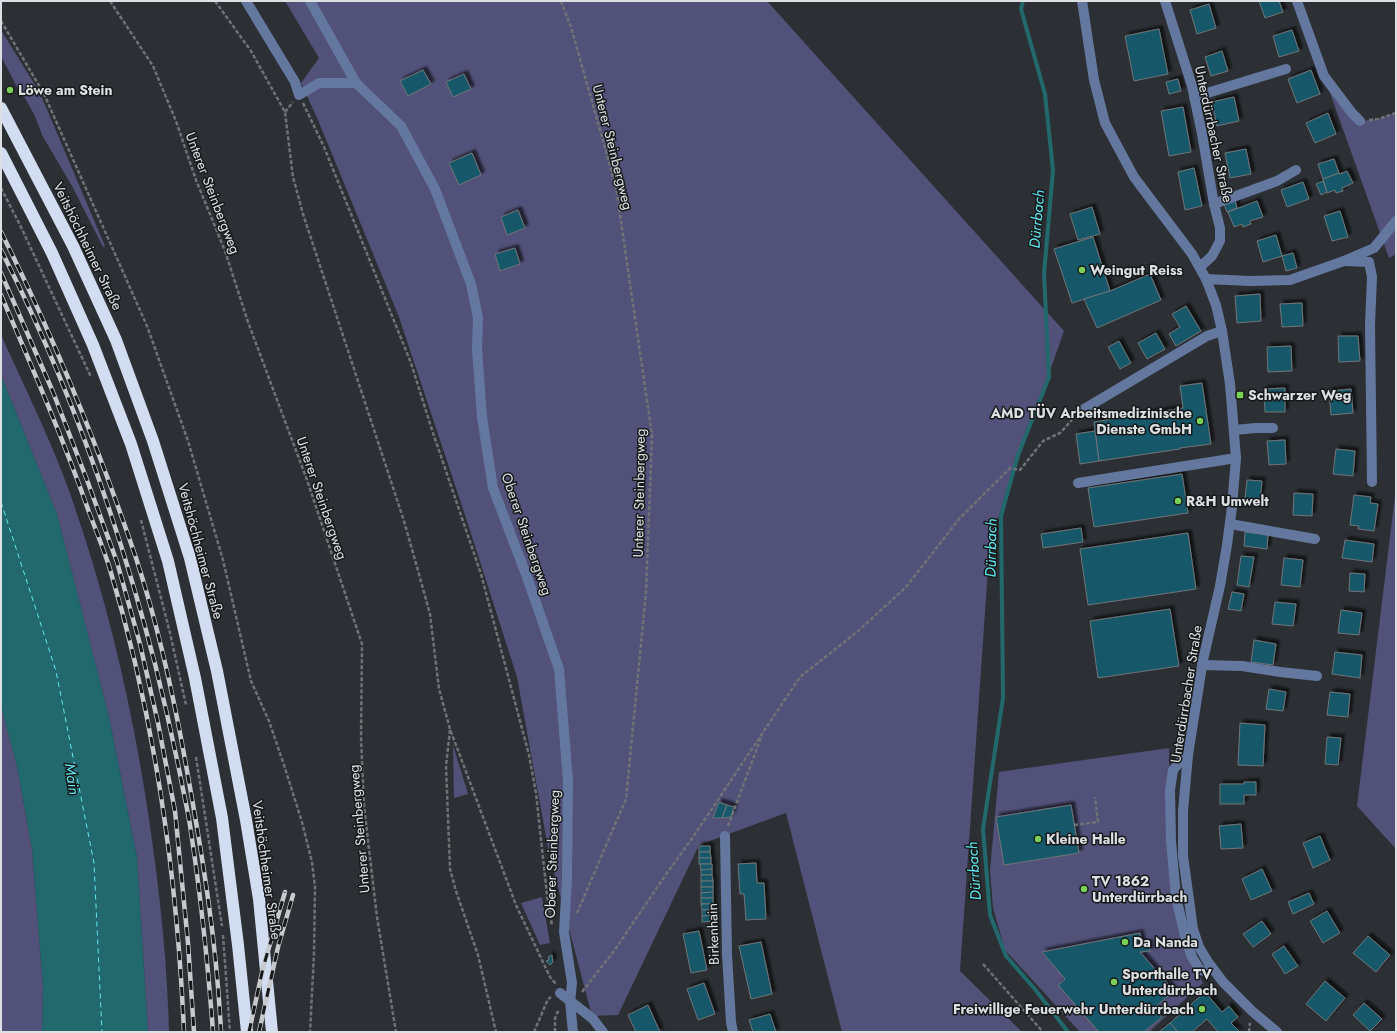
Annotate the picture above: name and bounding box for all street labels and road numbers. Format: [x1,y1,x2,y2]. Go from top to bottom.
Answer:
street label: Unterdürrbacher Straße [1190,64,1238,204]
street label: Unterer Steinbergweg [588,82,638,212]
street label: Unterer Steinbergweg [181,129,245,257]
street label: Veitshöchheimer Straße [48,179,128,313]
street label: Unterer Steinbergweg [628,428,650,558]
street label: Unterer Steinbergweg [292,434,352,562]
street label: Oberer Steinbergweg [497,470,557,598]
street label: Veitshöchheimer Straße [173,481,229,621]
street label: Unterdürrbacher Straße [1165,624,1207,764]
street label: Unterer Steinbergweg [343,764,375,894]
street label: Oberer Steinbergweg [540,789,564,919]
street label: Veitshöchheimer Straße [247,799,287,941]
street label: Birkenhain [702,903,724,965]

